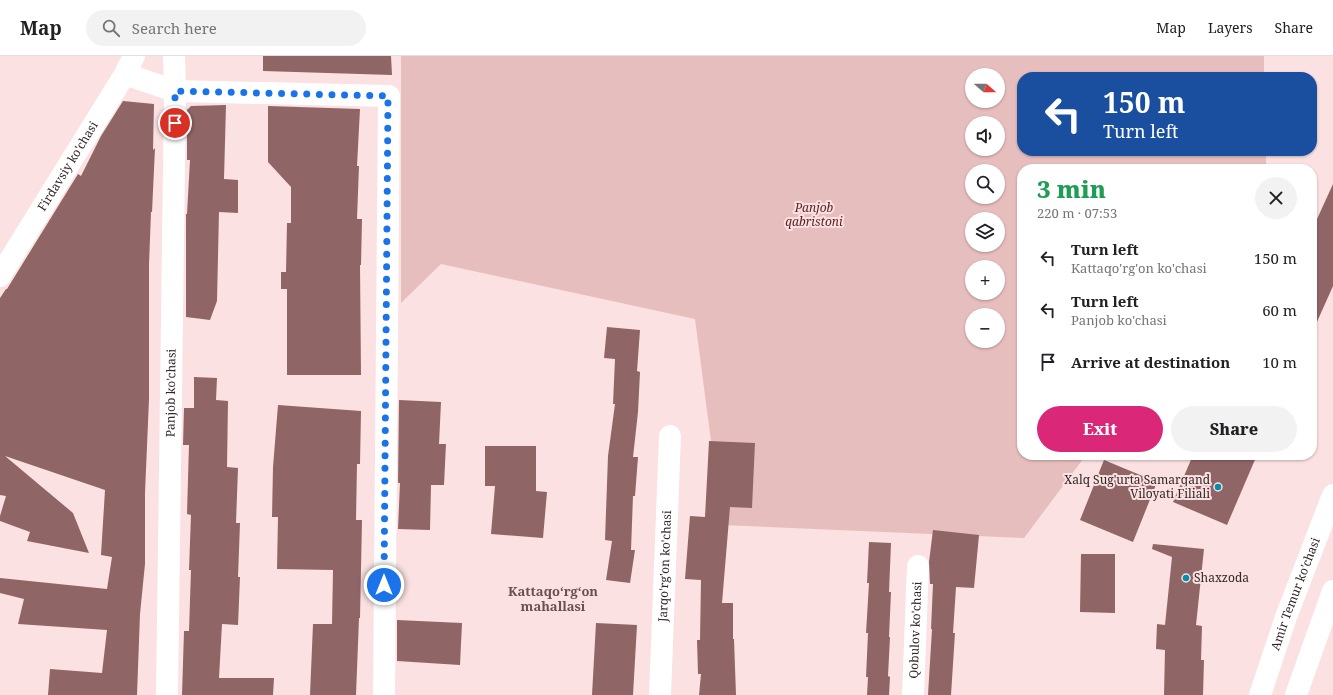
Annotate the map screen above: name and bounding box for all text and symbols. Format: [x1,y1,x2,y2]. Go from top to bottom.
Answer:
search box [86,10,366,46]
text: Map [20,15,62,41]
icon: search [100,17,122,39]
text: Search here [132,18,217,38]
text: Map [1156,18,1186,37]
text: Layers [1208,18,1253,37]
text: Share [1275,18,1313,37]
north arrow [965,68,1005,108]
map controls [965,68,1005,348]
text: 150 m [1103,83,1185,121]
icon: left [1037,88,1089,140]
pin [158,106,192,140]
icon: arrive [164,112,186,134]
button: sound [965,116,1005,156]
street label: Firdavsiy ko'chasi [33,118,102,214]
text: Turn left [1103,119,1178,143]
button: search [965,164,1005,204]
text: 3 min [1037,172,1106,205]
button: close [1255,177,1297,219]
park label: Panjob qabristoni [785,199,843,230]
text: 220 m · 07:53 [1037,204,1117,222]
button: layers [965,212,1005,252]
text: Turn left [1071,239,1139,259]
icon: left [1037,247,1059,269]
text: 150 m [1254,248,1297,268]
text: Kattaqo'rg'on ko'chasi [1071,259,1207,277]
button: + [965,260,1005,300]
text: Turn left [1071,291,1139,311]
icon: left [1037,299,1059,321]
text: 60 m [1262,300,1297,320]
button: − [965,308,1005,348]
text: Panjob ko'chasi [1071,311,1167,329]
street label: Panjob ko'chasi [161,349,180,437]
icon: arrive [1037,351,1059,373]
text: Arrive at destination [1071,352,1230,372]
text: 10 m [1262,352,1297,372]
button: Exit [1037,406,1163,452]
button: Share [1171,406,1297,452]
place label: Xalq Sug'urta Samarqand Viloyati Filiali [1064,471,1211,502]
marker: Xalq Sug'urta Samarqand Viloyati Filiali [1213,482,1223,492]
street label: Jarqo'rg'on ko'chasi [654,510,675,623]
street label: Amir Temur ko'chasi [1266,535,1324,652]
position arrow [363,564,405,606]
place label: Shaxzoda [1194,569,1249,586]
marker: Shaxzoda [1181,573,1191,583]
street label: Qobulov ko'chasi [905,581,925,679]
district label: Kattaqo‘rg‘on mahallasi [508,582,598,615]

